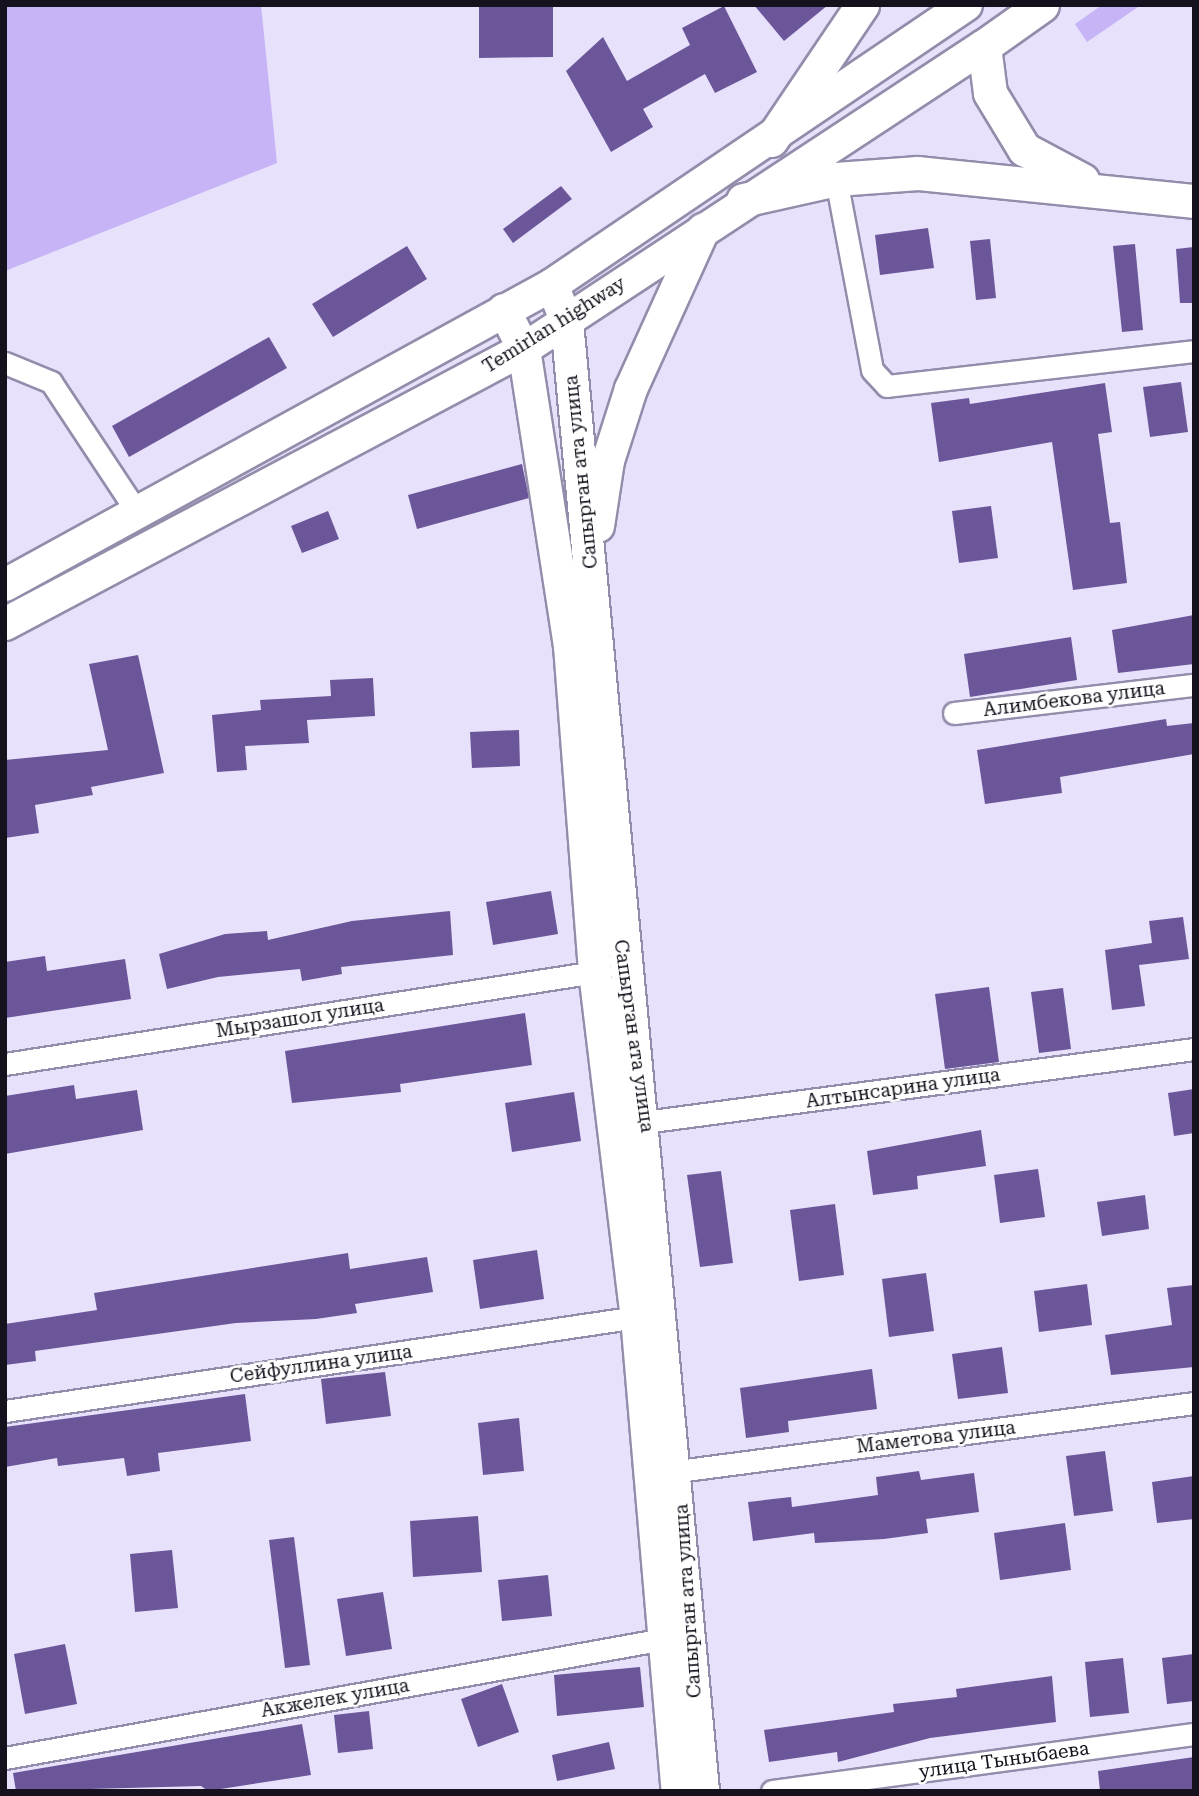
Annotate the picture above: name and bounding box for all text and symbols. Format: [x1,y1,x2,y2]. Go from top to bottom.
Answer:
street label: Temirlan highway [478,272,630,378]
street label: Сапырган ата улица [559,374,603,570]
street label: Алимбекова улица [982,677,1166,721]
street label: Сапырган ата улица [609,938,659,1134]
street label: Мырзашол улица [214,993,386,1043]
street label: Алтынсарина улица [804,1063,1002,1113]
street label: Сейфуллина улица [228,1340,414,1388]
street label: Маметова улица [855,1416,1017,1458]
street label: Сапырган ата улица [670,1503,706,1699]
street label: Акжелек улица [259,1674,411,1722]
street label: улица Тыныбаева [917,1737,1091,1783]

